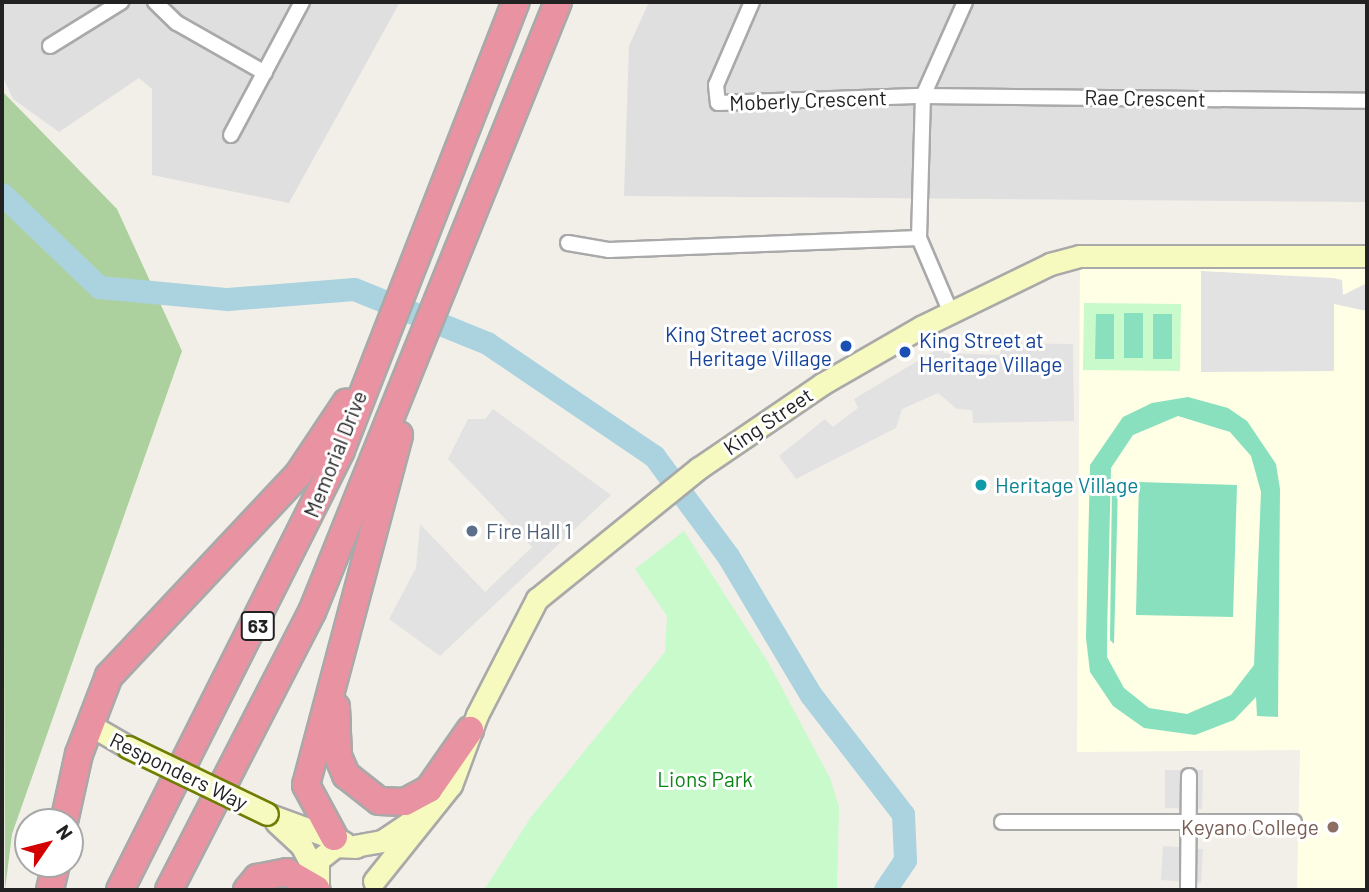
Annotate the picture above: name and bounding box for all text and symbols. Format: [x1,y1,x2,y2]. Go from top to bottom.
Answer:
street label: Rae Crescent [1084,84,1206,112]
street label: Moberly Crescent [729,85,887,115]
place label: King Street across Heritage Village [665,321,832,371]
place label: King Street at Heritage Village [919,327,1062,377]
marker: King Street across Heritage Village [838,338,854,354]
marker: King Street at Heritage Village [897,344,913,360]
street label: King Street [719,382,817,460]
street label: Memorial Drive [298,387,372,521]
place label: Heritage Village [995,472,1138,498]
marker: Heritage Village [973,477,989,493]
place label: Fire Hall 1 [486,518,572,544]
marker: Fire Hall 1 [464,523,480,539]
road number: 63 [240,610,276,642]
street label: Responders Way [106,727,252,815]
park label: Lions Park [657,766,753,792]
north arrow [14,808,84,878]
place label: Keyano College [1181,814,1319,840]
marker: Keyano College [1325,819,1341,835]
text: N [52,820,78,844]

